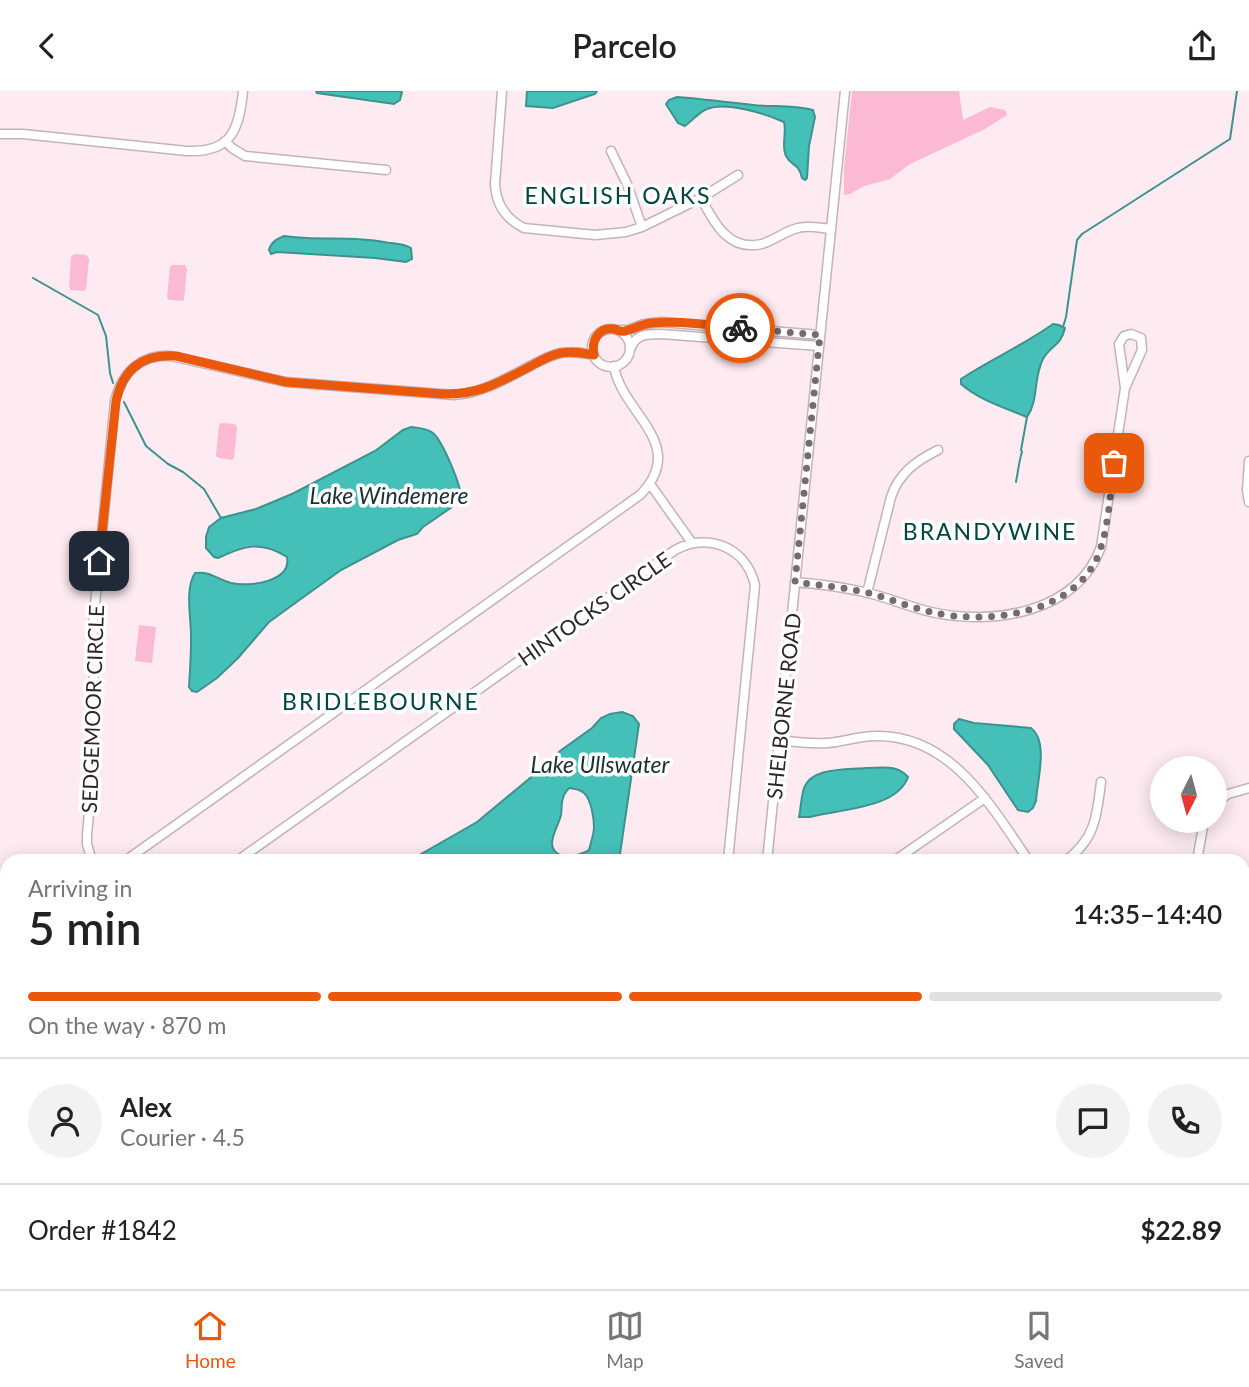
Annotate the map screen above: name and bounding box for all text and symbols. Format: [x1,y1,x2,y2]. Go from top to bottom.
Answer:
text: Parcelo [572,26,677,65]
icon: back [28,27,66,65]
icon: share [1183,27,1221,65]
district label: ENGLISH OAKS [524,181,712,209]
courier [705,293,775,363]
icon: bike [721,309,759,347]
pin [1084,433,1144,493]
icon: bag [1095,444,1133,482]
water label: Lake Windemere [310,481,468,509]
district label: BRANDYWINE [903,517,1077,545]
pin [69,531,129,591]
icon: home [80,542,118,580]
street label: HINTOCKS CIRCLE [513,546,675,670]
street label: SEDGEMOOR CIRCLE [76,604,108,814]
street label: SHELBORNE ROAD [761,612,805,800]
district label: BRIDLEBOURNE [282,687,480,715]
water label: Lake Ullswater [531,750,671,778]
north arrow [1150,756,1227,833]
map controls [1150,756,1227,833]
text: Arriving in [28,874,132,902]
text: 14:35–14:40 [1073,898,1222,930]
text: 5 min [28,900,142,955]
text: On the way · 870 m [28,1011,227,1039]
button: person [28,1084,102,1158]
button: chat [1056,1084,1130,1158]
button: phone [1148,1084,1222,1158]
text: Alex [120,1091,172,1123]
text: Courier · 4.5 [120,1123,245,1151]
text: Order #1842 [28,1214,177,1246]
text: $22.89 [1140,1214,1222,1246]
tab: Home [185,1307,236,1372]
tab: Map [606,1307,644,1372]
tab: Saved [1014,1307,1064,1372]

